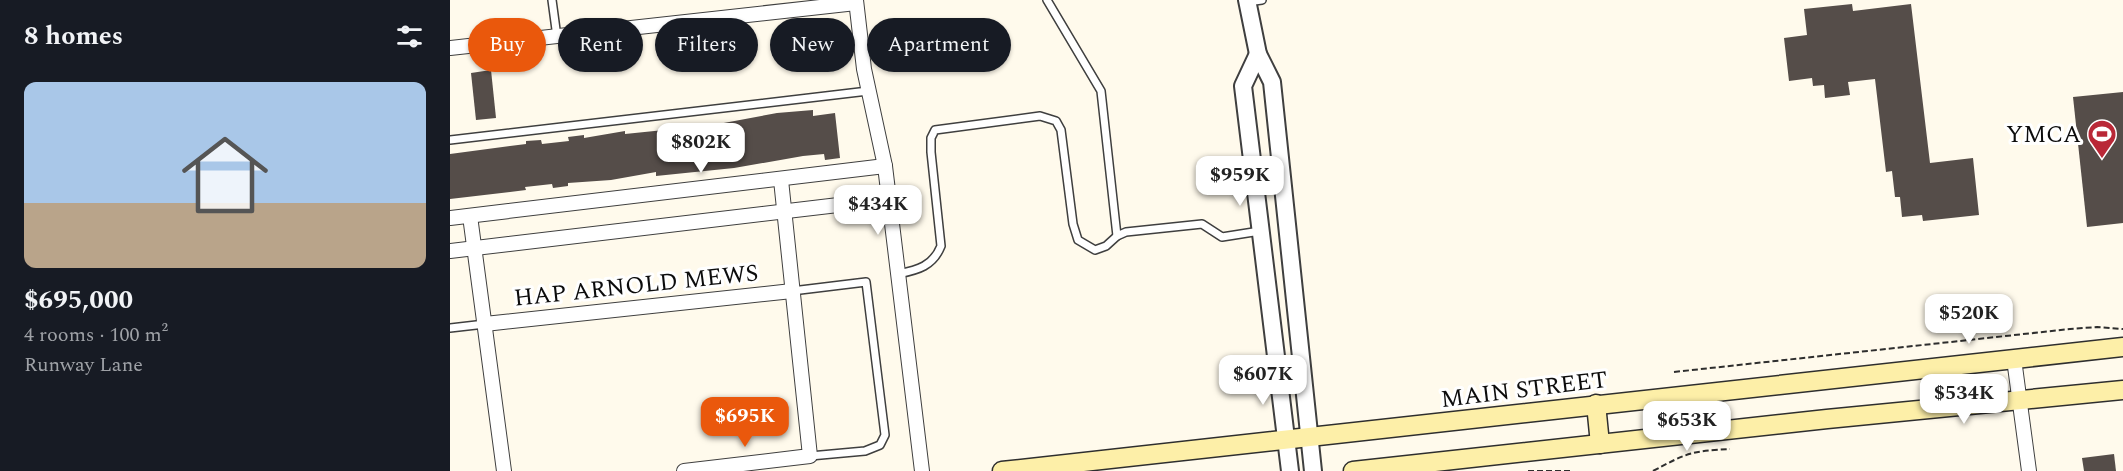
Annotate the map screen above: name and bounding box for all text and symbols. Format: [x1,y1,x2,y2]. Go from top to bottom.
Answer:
text: 8 homes [24,16,123,56]
chip: Buy [468,18,546,72]
chip: Rent [558,18,643,72]
chip: Filters [655,18,758,72]
chip: New [770,18,855,72]
chip: Apartment [867,18,1011,72]
icon: filters [393,20,426,53]
place label: YMCA [2006,117,2081,153]
sports icon: YMCA [2086,118,2118,160]
icon: home [171,121,279,229]
pin: $802K [659,123,743,174]
text: $802K [671,127,731,157]
pin: $959K [1198,156,1282,207]
text: $959K [1210,160,1270,190]
pin: $434K [836,185,920,236]
text: $434K [848,189,908,219]
street label: HAP ARNOLD MEWS [512,255,760,317]
text: $695,000 [24,280,133,320]
pin: $520K [1927,294,2011,345]
text: $520K [1939,298,1999,328]
text: 4 rooms · 100 m² [24,320,168,350]
text: Runway Lane [24,350,143,380]
pin: $607K [1221,355,1305,406]
text: $607K [1233,359,1293,389]
street label: MAIN STREET [1439,362,1610,418]
pin: $534K [1922,374,2006,425]
text: $534K [1934,378,1994,408]
pin: $695K [703,397,787,448]
text: $695K [715,401,775,431]
pin: $653K [1645,401,1729,452]
text: $653K [1657,405,1717,435]

